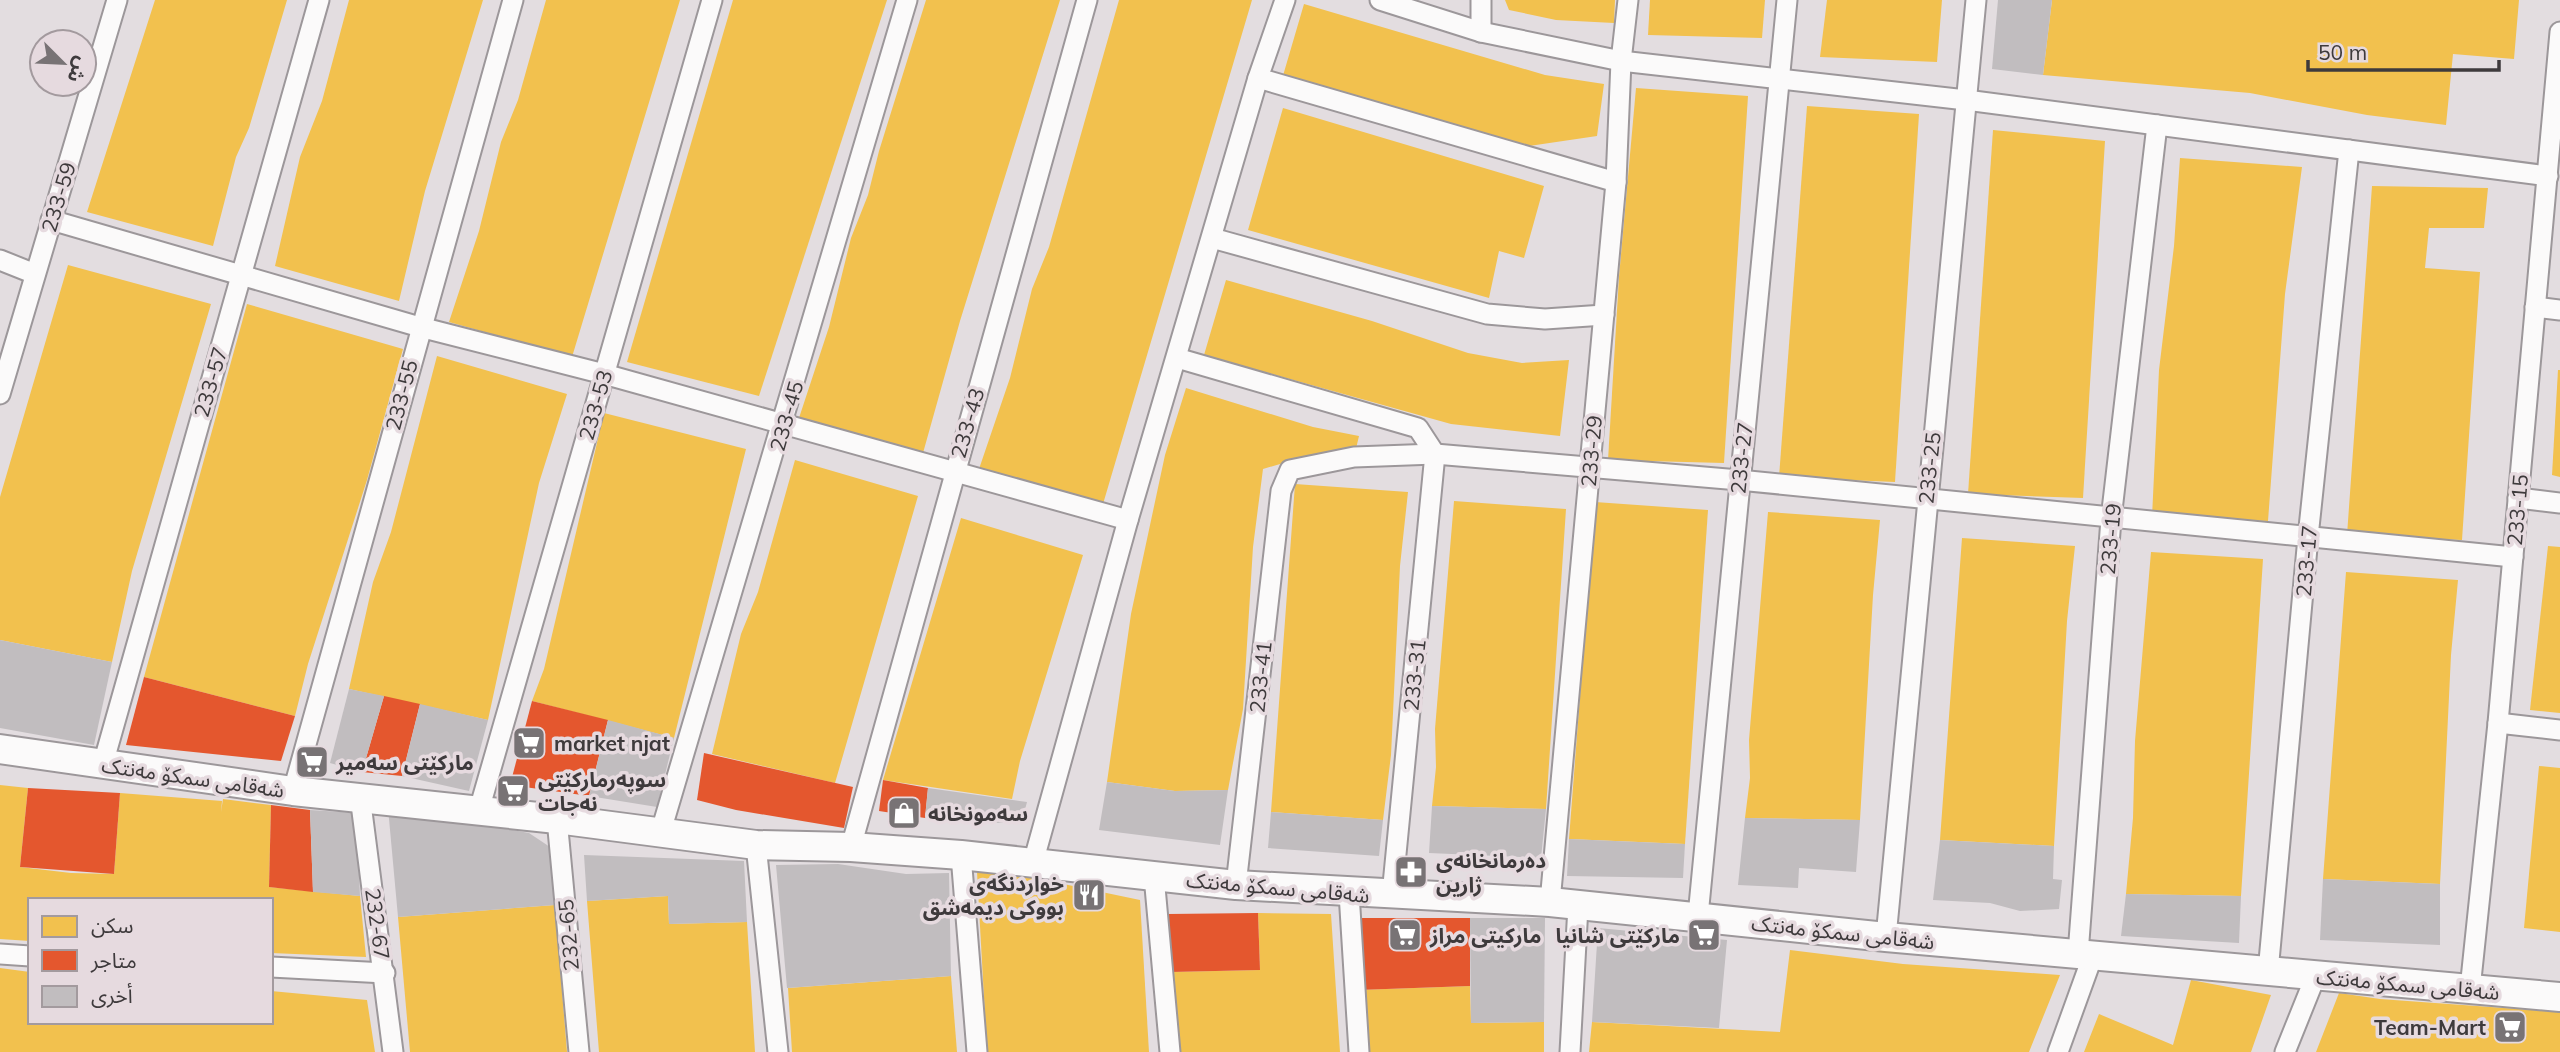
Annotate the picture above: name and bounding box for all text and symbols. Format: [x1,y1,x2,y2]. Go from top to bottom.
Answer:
north arrow [28,28,98,98]
scale bar [2308,28,2499,72]
text: 50 m [2318,39,2367,65]
text: ش [62,53,95,87]
street label: 233-59 [35,159,81,235]
street label: 233-57 [188,344,232,420]
street label: 233-55 [379,357,423,433]
street label: 233-53 [573,367,617,443]
street label: 233-45 [764,378,808,454]
street label: 233-43 [945,385,989,461]
street label: 233-29 [1575,414,1607,488]
street label: 233-27 [1724,421,1758,495]
street label: 233-25 [1912,431,1946,505]
street label: 233-15 [2501,473,2533,547]
street label: 233-19 [2094,502,2126,576]
street label: 233-17 [2290,524,2322,598]
street label: 233-31 [1397,638,1431,712]
street label: 233-41 [1243,640,1277,714]
supermarket icon: market njat [510,724,548,762]
place label: market njat [554,730,670,756]
supermarket icon: مارکێتی سەمیر [293,743,331,781]
place label: مارکێتی سەمیر [335,749,474,775]
street label: شەقامی سمکۆ مەنتک [100,751,286,803]
place label: سوپەرمارکێتی نەجات [538,766,666,816]
supermarket icon: سوپەرمارکێتی نەجات [494,772,532,810]
shop icon: سەمونخانە [885,794,923,832]
place label: سەمونخانە [928,800,1028,826]
place label: دەرمانخانەی ژارین [1436,847,1546,897]
pharmacy icon: دەرمانخانەی ژارین [1392,853,1430,891]
street label: شەقامی سمکۆ مەنتک [1185,866,1371,908]
place label: خواردنگەی بووکی دیمەشق [923,870,1064,921]
restaurant icon: خواردنگەی بووکی دیمەشق [1070,876,1108,914]
street label: 232-67 [360,887,396,961]
legend [28,898,273,1024]
street label: 232-65 [552,898,584,972]
street label: شەقامی سمکۆ مەنتک [1750,909,1936,955]
text: سكن [91,912,133,938]
supermarket icon: مارکیتی مراز [1386,916,1424,954]
supermarket icon: مارکێتی شانیا [1685,916,1723,954]
place label: مارکیتی مراز [1429,922,1541,948]
place label: مارکێتی شانیا [1556,922,1680,948]
text: متاجر [90,947,137,973]
street label: شەقامی سمکۆ مەنتک [2315,963,2501,1005]
text: أخرى [91,982,133,1008]
supermarket icon: Team-Mart [2491,1008,2529,1046]
place label: Team-Mart [2374,1014,2486,1040]

